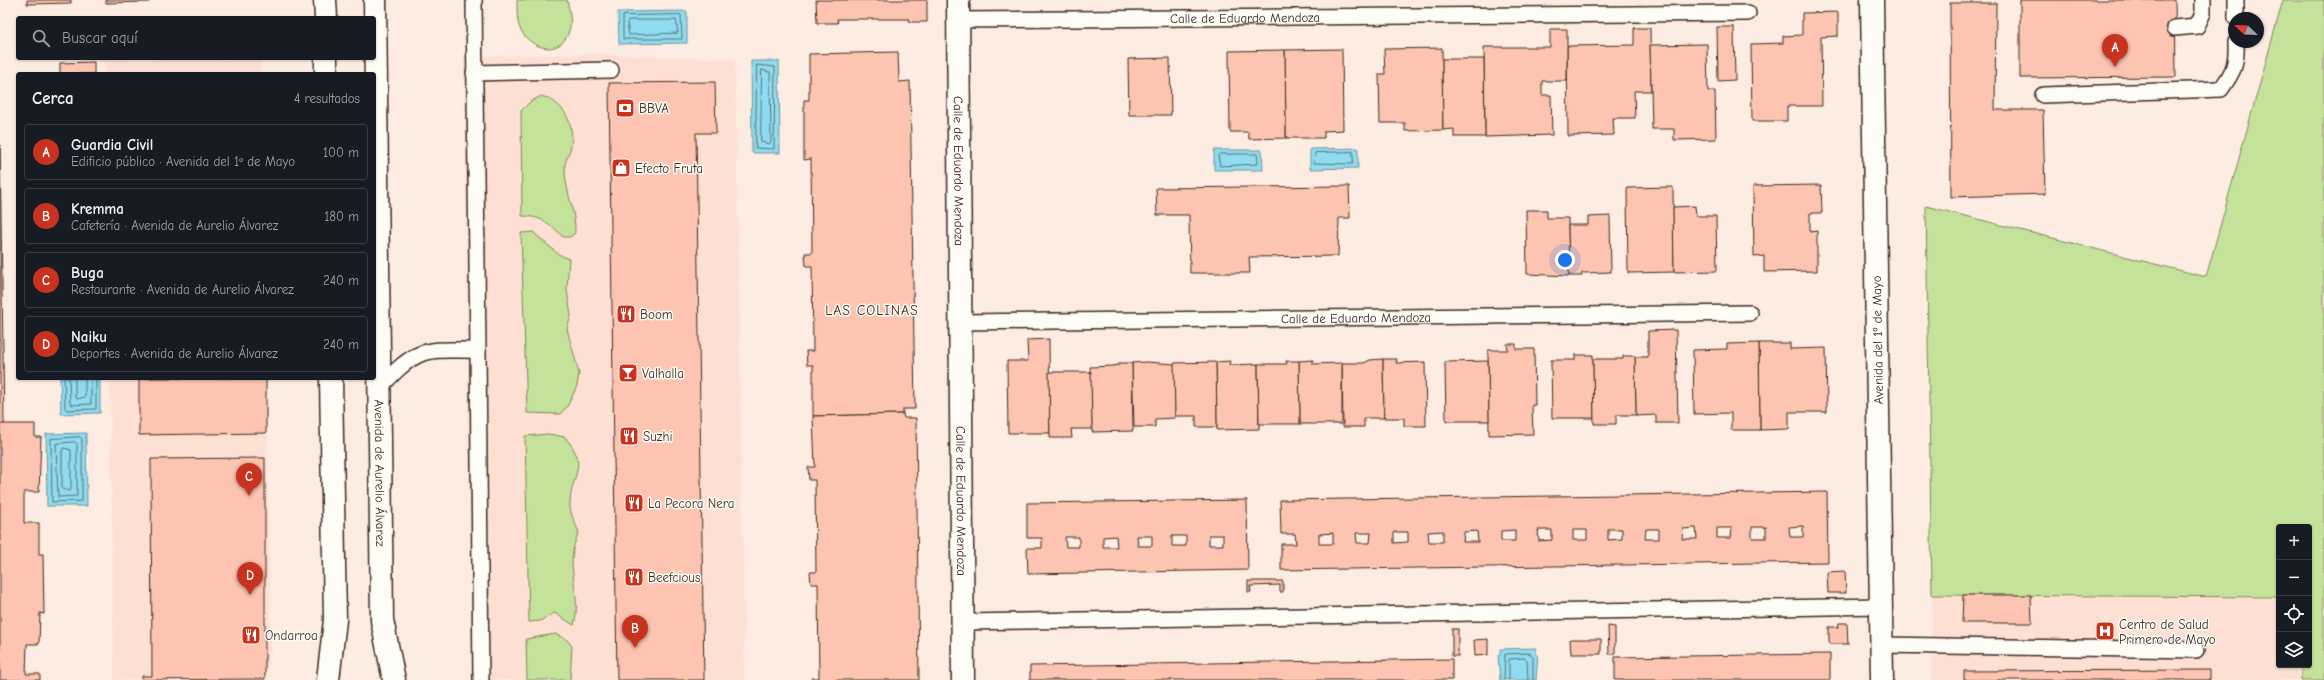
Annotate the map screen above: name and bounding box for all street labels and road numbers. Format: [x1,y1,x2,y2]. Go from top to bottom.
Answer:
street label: Calle de Eduardo Mendoza [1170,10,1320,26]
street label: Calle de Eduardo Mendoza [951,96,967,246]
street label: Avenida del 1º de Mayo [1869,275,1886,405]
street label: Calle de Eduardo Mendoza [1281,310,1431,326]
street label: Avenida de Aurelio Álvarez [372,399,389,547]
street label: Calle de Eduardo Mendoza [953,426,969,576]

